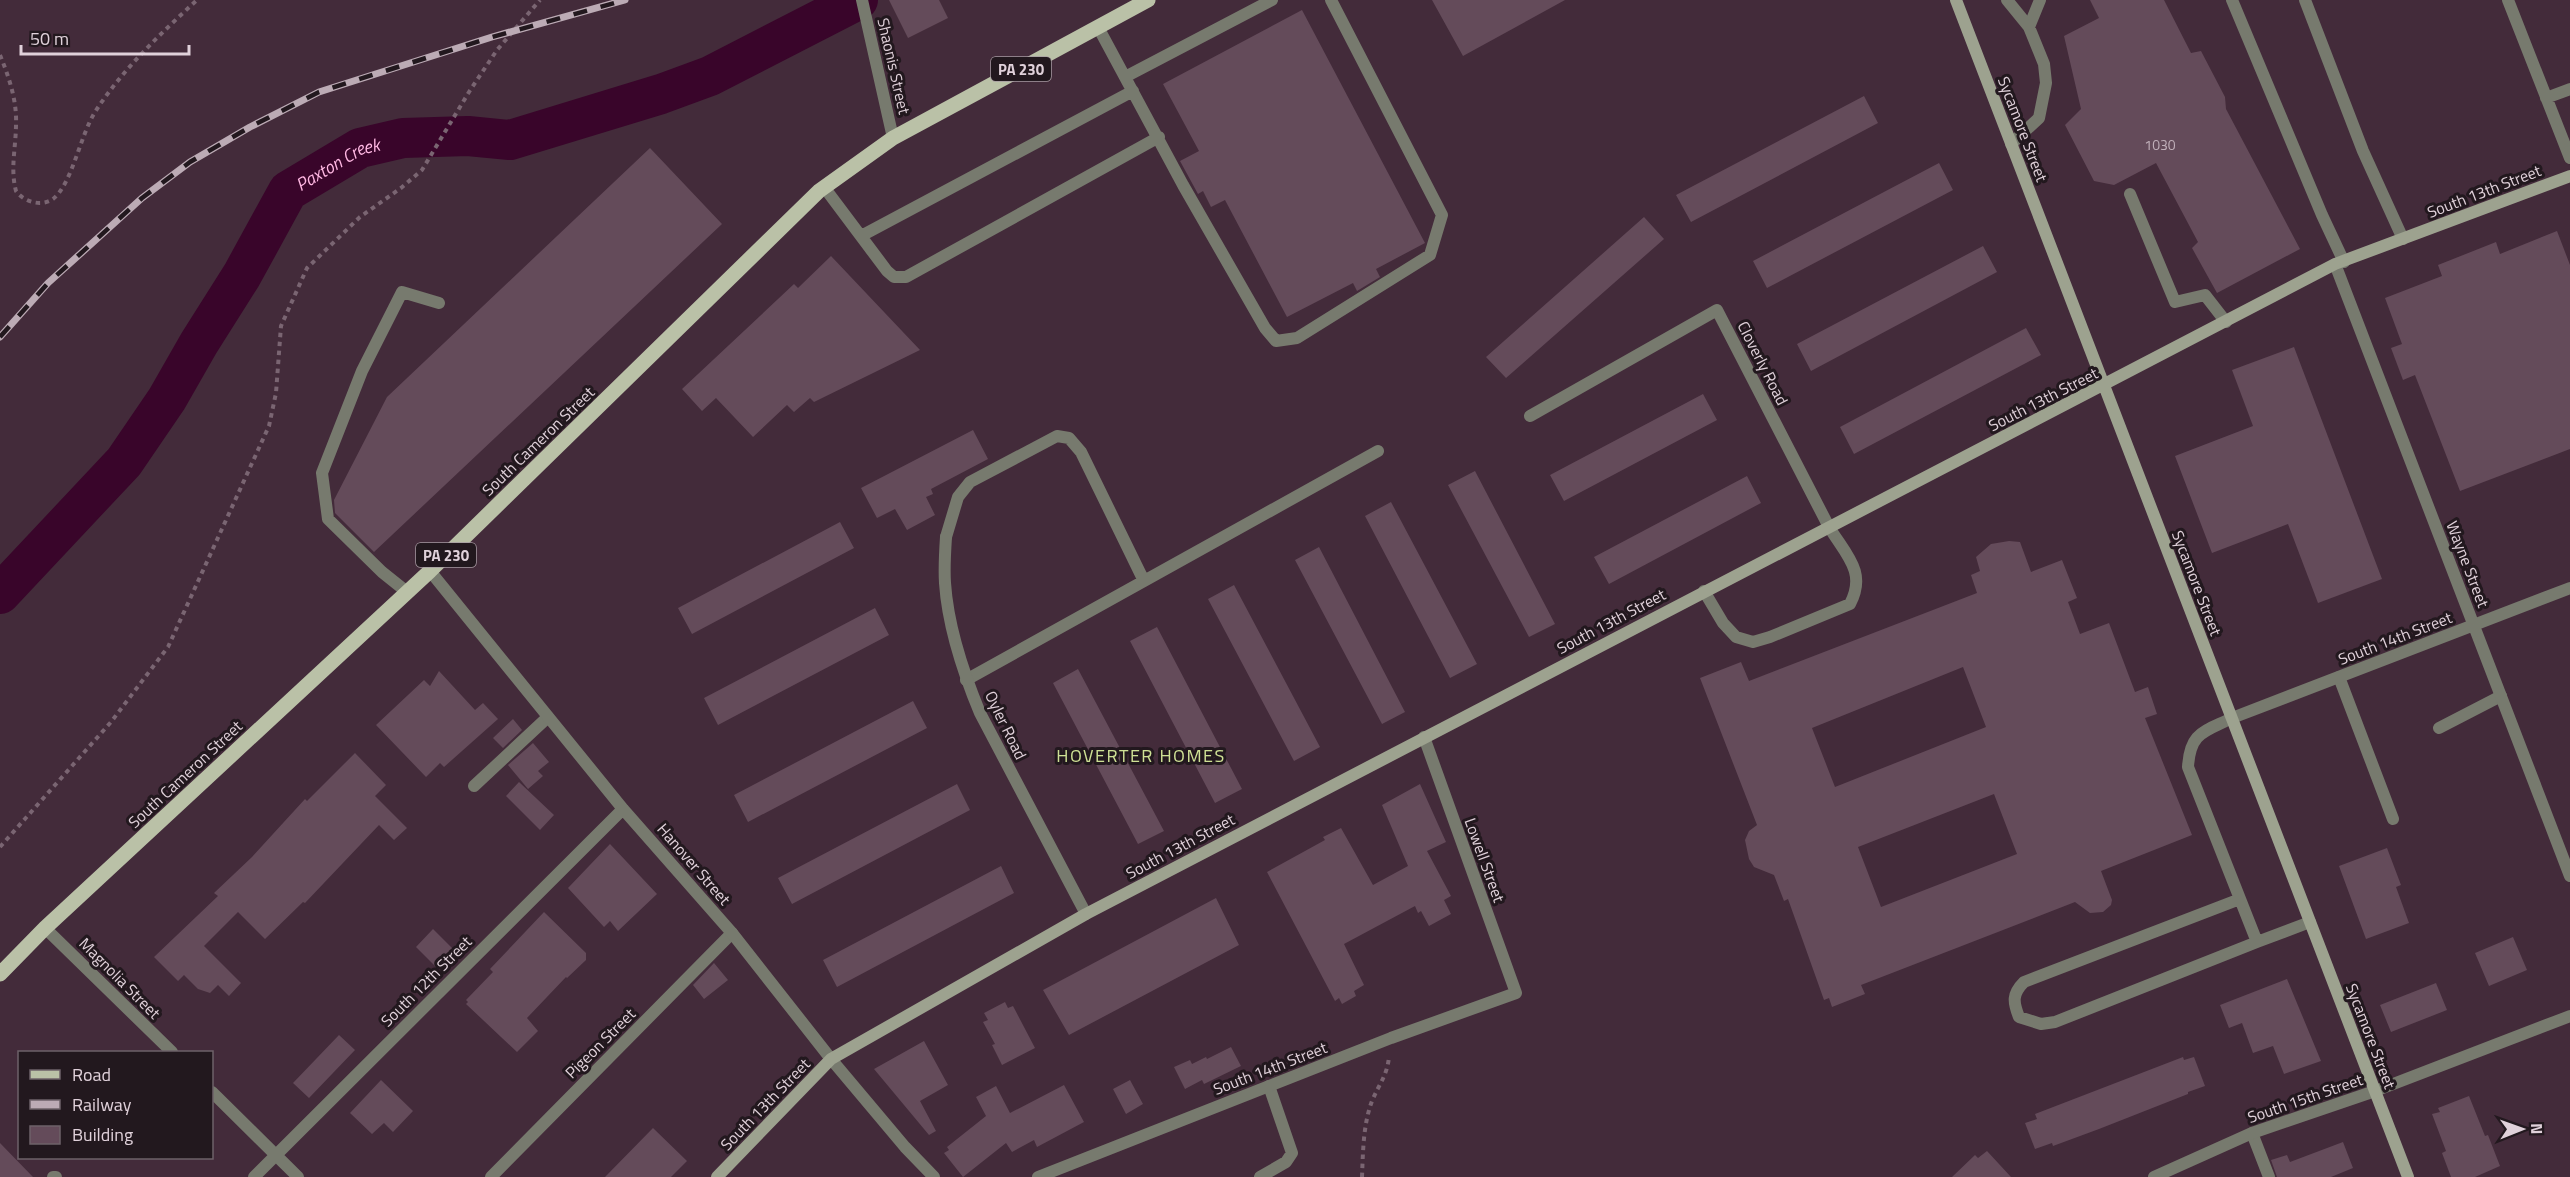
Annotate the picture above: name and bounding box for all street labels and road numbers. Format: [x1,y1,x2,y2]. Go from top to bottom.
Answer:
street label: Shaonis Street [871,16,917,117]
road number: PA 230 [991,57,1051,81]
street label: Sycamore Street [1992,73,2054,186]
street label: South 13th Street [2424,158,2545,224]
street label: Cloverly Road [1732,317,1794,409]
street label: South 13th Street [1984,361,2102,437]
street label: South Cameron Street [476,380,600,501]
street label: Wayne Street [2440,517,2496,611]
street label: Sycamore Street [2166,527,2228,640]
road number: PA 230 [416,543,476,567]
street label: South 13th Street [1552,582,1670,660]
street label: South 14th Street [2335,605,2456,671]
street label: Oyler Road [979,687,1033,763]
street label: South Cameron Street [122,714,248,833]
street label: South 13th Street [1121,807,1239,885]
street label: Lowell Street [1459,814,1512,906]
street label: Hanover Street [652,818,737,911]
street label: South 12th Street [375,930,477,1032]
street label: Magnolia Street [74,932,166,1024]
street label: Sycamore Street [2340,980,2402,1093]
street label: Pigeon Street [559,1002,641,1084]
street label: South 14th Street [1210,1035,1331,1101]
street label: South 13th Street [715,1052,816,1156]
street label: South 15th Street [2244,1067,2366,1129]

